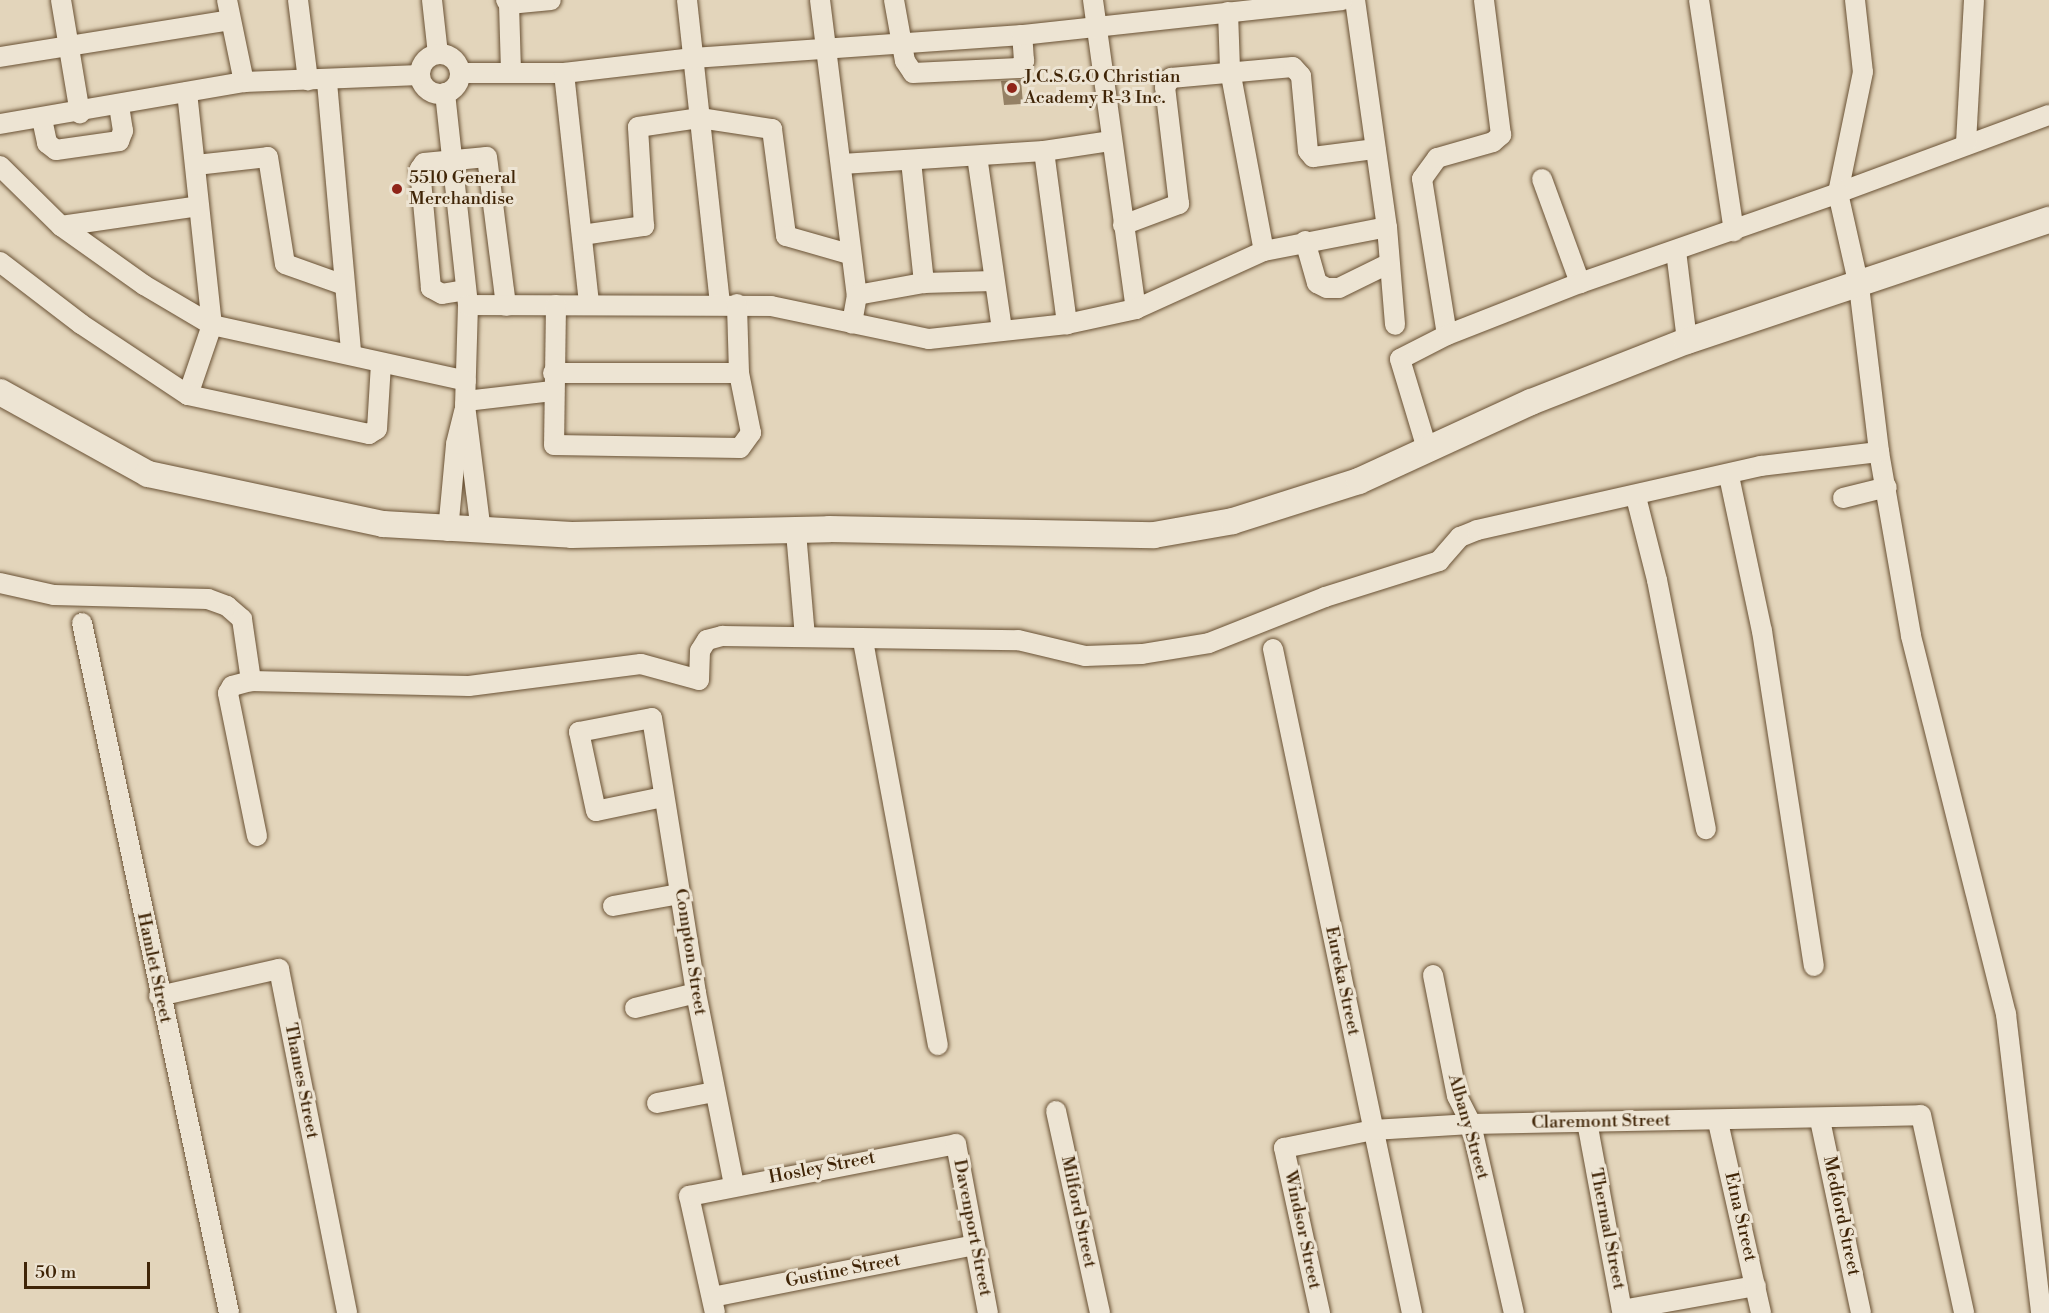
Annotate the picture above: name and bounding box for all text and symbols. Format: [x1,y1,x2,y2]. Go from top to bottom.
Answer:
place label: J.C.S.G.O Christian Academy R-3 Inc. [1024,67,1180,110]
marker: J.C.S.G.O Christian Academy R-3 Inc. [1005,81,1019,95]
place label: 5510 General Merchandise [409,168,516,210]
marker: 5510 General Merchandise [390,182,404,196]
street label: Compton Street [669,887,711,1017]
street label: Hamlet Street [132,911,176,1025]
street label: Eureka Street [1320,924,1364,1038]
street label: Thames Street [279,1021,323,1141]
street label: Albany Street [1443,1072,1493,1182]
street label: Claremont Street [1531,1110,1671,1134]
street label: Hosley Street [767,1147,877,1189]
street label: Milford Street [1056,1154,1100,1270]
street label: Medford Street [1818,1154,1864,1278]
street label: Davenport Street [948,1158,996,1298]
street label: Thermal Street [1585,1167,1629,1291]
street label: Windsor Street [1279,1169,1325,1291]
street label: Etna Street [1719,1170,1761,1264]
street label: Gustine Street [784,1249,902,1293]
scale bar [27,1250,153,1288]
text: 50 m [35,1261,76,1284]

